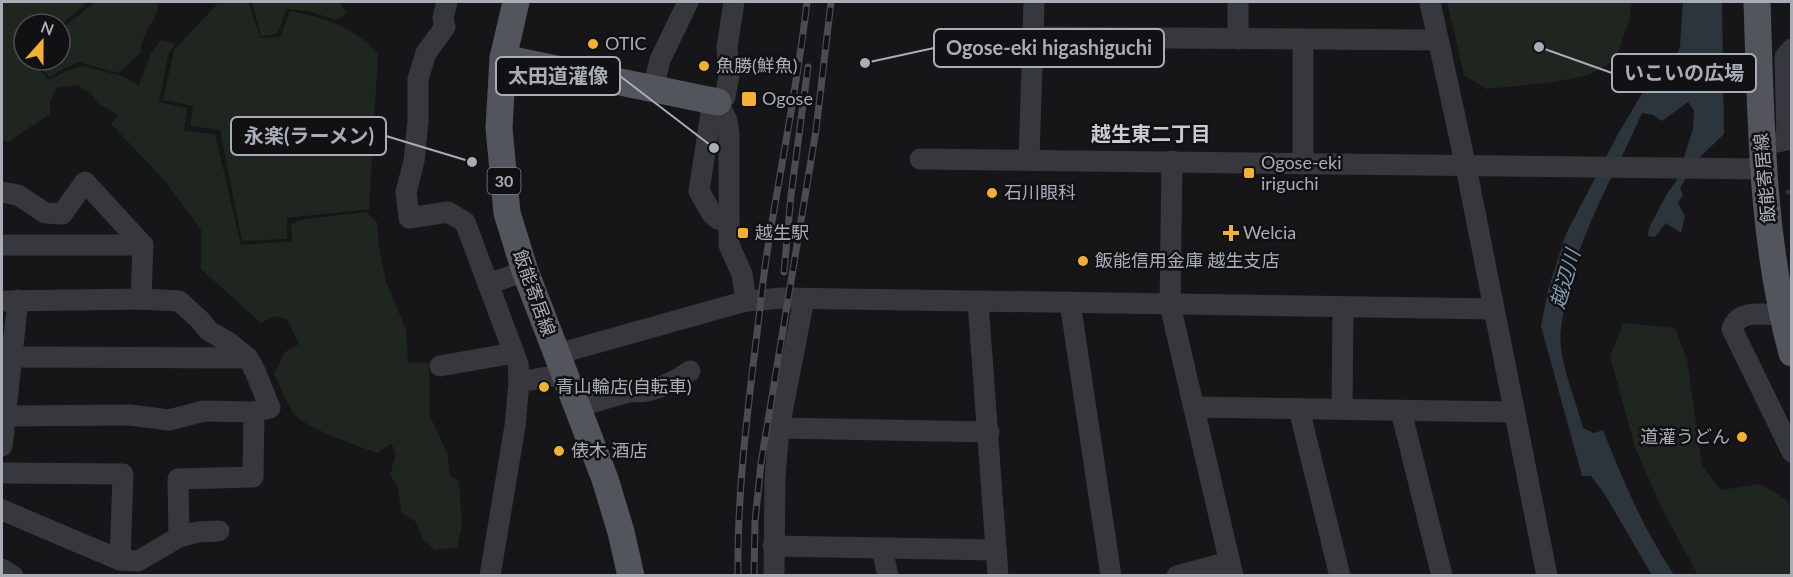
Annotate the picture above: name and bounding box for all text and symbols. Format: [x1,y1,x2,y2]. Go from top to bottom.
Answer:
north arrow [12,12,72,72]
text: N [38,16,57,39]
callout: Ogose-eki higashiguchi [934,29,1164,67]
place label: OTIC [605,32,647,54]
text: Ogose-eki higashiguchi [946,35,1152,59]
marker: OTIC [586,37,600,51]
place label: 魚勝(鮮魚) [716,54,798,76]
callout: いこいの広場 [1612,54,1756,92]
callout: 太田道灌像 [496,57,620,95]
marker: 魚勝(鮮魚) [697,59,711,73]
text: いこいの広場 [1624,60,1744,84]
text: 太田道灌像 [508,63,608,87]
place label: Ogose [762,87,813,109]
marker: Ogose [740,90,758,108]
callout: 永楽(ラーメン) [231,117,386,155]
district label: 越生東二丁目 [1091,121,1211,145]
text: 永楽(ラーメン) [244,123,374,147]
street label: 飯能寄居線 [1749,132,1779,224]
place label: Ogose-eki iriguchi [1261,151,1342,194]
marker: Ogose-eki iriguchi [1242,166,1256,180]
road number: 30 [488,168,520,194]
place label: 石川眼科 [1004,181,1076,203]
marker: 石川眼科 [985,186,999,200]
place label: 越生駅 [755,221,809,243]
place label: Welcia [1243,221,1296,243]
marker: 越生駅 [736,226,750,240]
marker: Welcia [1224,226,1238,240]
water label: 越辺川 [1544,245,1584,311]
street label: 飯能寄居線 [509,247,561,339]
place label: 飯能信用金庫 越生支店 [1095,249,1280,271]
marker: 飯能信用金庫 越生支店 [1076,254,1090,268]
place label: 青山輪店(自転車) [556,375,692,397]
marker: 青山輪店(自転車) [537,380,551,394]
place label: 道灌うどん [1640,425,1730,447]
marker: 道灌うどん [1735,430,1749,444]
place label: 俵木 酒店 [571,439,648,461]
marker: 俵木 酒店 [552,444,566,458]

